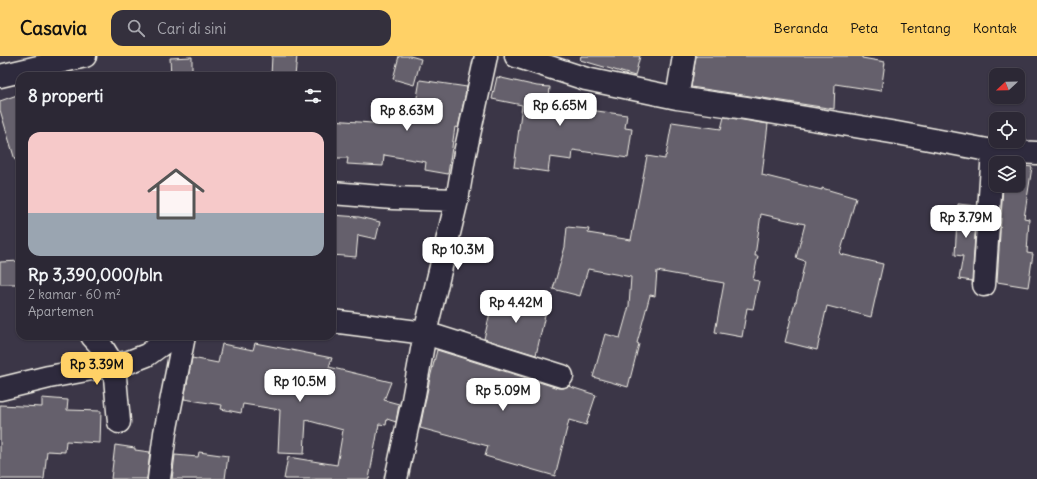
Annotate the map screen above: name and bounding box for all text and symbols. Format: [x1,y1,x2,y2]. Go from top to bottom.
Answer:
search box [111,10,391,46]
text: Casavia [20,16,87,40]
icon: search [125,17,147,39]
text: Cari di sini [157,19,226,38]
text: Beranda [774,19,828,37]
text: Peta [850,19,878,37]
text: Tentang [900,19,951,37]
text: Kontak [973,19,1017,37]
north arrow [989,68,1025,104]
map controls [989,68,1025,192]
text: 8 properti [28,85,103,107]
icon: filters [302,85,324,107]
pin: Rp 6.65M [519,93,601,127]
text: Rp 6.65M [533,97,587,114]
pin: Rp 8.63M [366,98,448,132]
text: Rp 8.63M [380,102,434,119]
button: locate [989,112,1025,148]
button: layers [989,156,1025,192]
icon: home [140,158,212,230]
pin: Rp 3.79M [925,205,1007,239]
text: Rp 3.79M [939,209,993,226]
pin: Rp 10.3M [417,237,499,271]
text: Rp 10.3M [431,241,485,258]
text: Rp 3,390,000/bln [28,264,163,286]
text: 2 kamar · 60 m² [28,286,121,303]
pin: Rp 4.42M [475,290,557,324]
text: Rp 4.42M [489,294,543,311]
text: Apartemen [28,303,94,320]
pin: Rp 3.39M [56,352,138,386]
text: Rp 3.39M [70,356,124,373]
pin: Rp 10.5M [259,369,341,403]
text: Rp 10.5M [273,373,327,390]
pin: Rp 5.09M [462,378,544,412]
text: Rp 5.09M [475,382,531,399]

